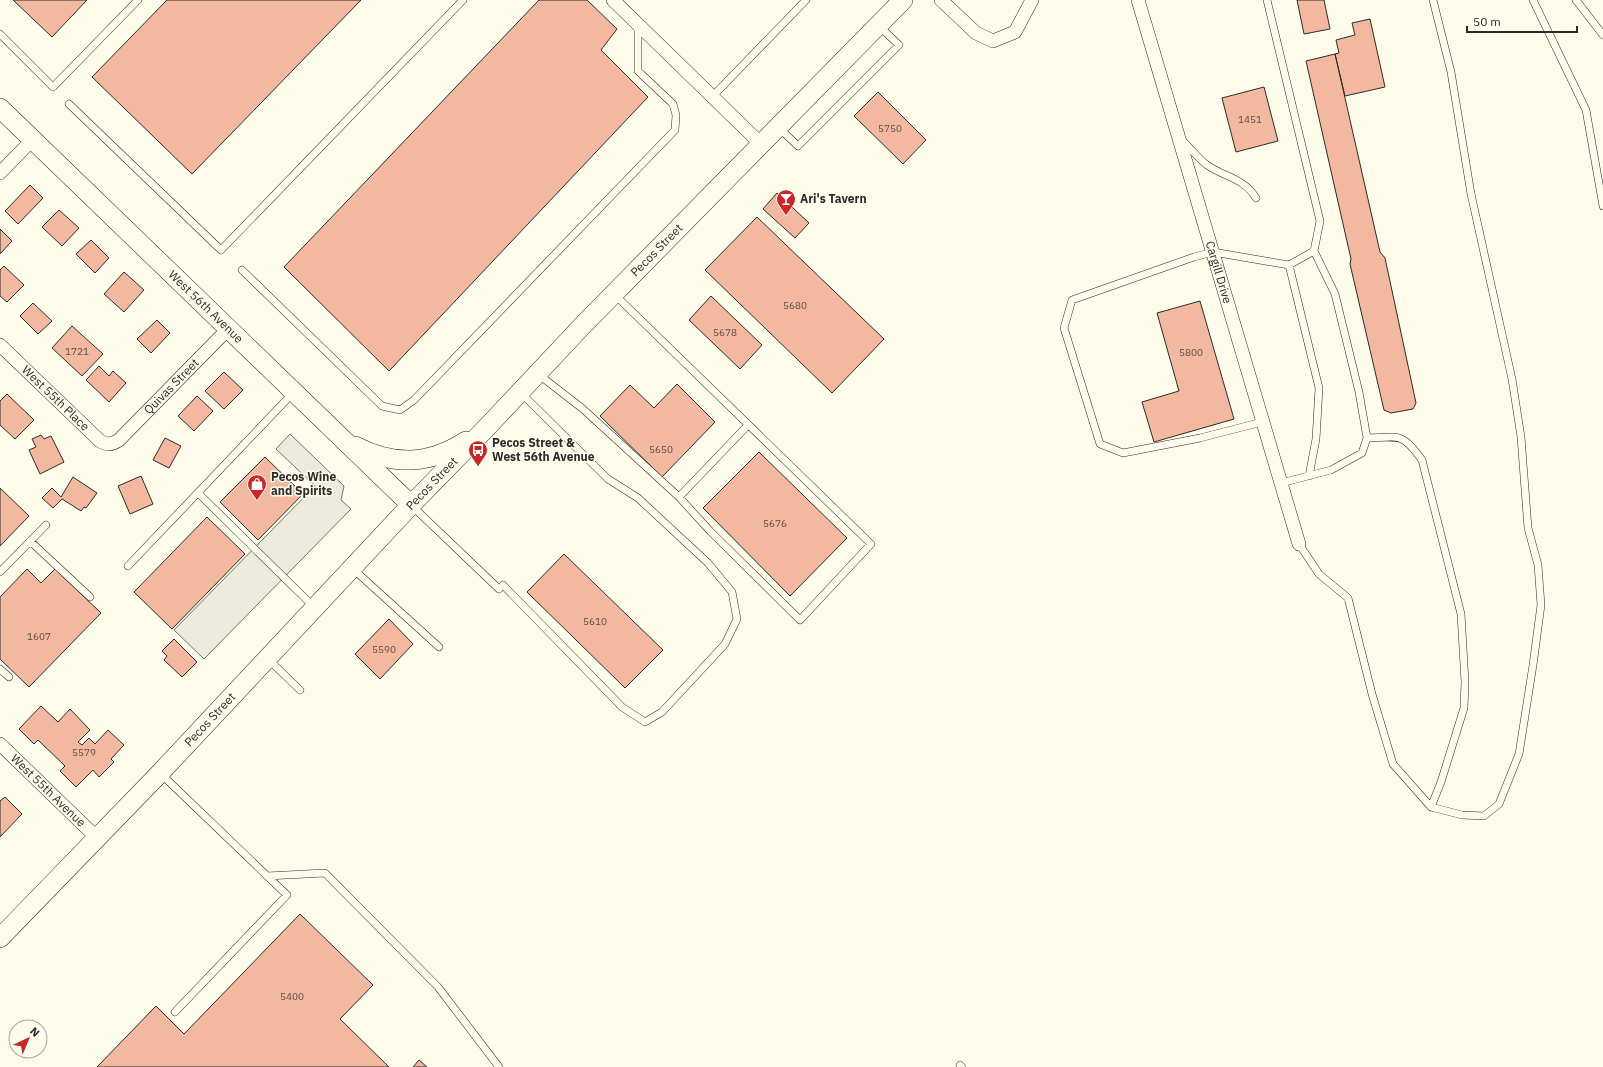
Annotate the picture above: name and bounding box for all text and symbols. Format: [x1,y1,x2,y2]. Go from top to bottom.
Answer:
scale bar [1467,8,1577,34]
text: 50 m [1473,14,1501,29]
house number: 1451 [1238,113,1262,126]
house number: 5750 [878,122,902,135]
bar icon: Ari's Tavern [775,188,797,216]
place label: Ari's Tavern [800,191,867,206]
street label: Pecos Street [627,220,686,279]
street label: Cargill Drive [1203,239,1236,306]
street label: West 56th Avenue [165,267,247,346]
house number: 5680 [783,299,807,312]
house number: 5678 [713,326,737,339]
house number: 1721 [65,345,89,358]
house number: 5800 [1179,346,1203,359]
street label: Quivas Street [141,355,202,417]
street label: West 55th Place [19,362,93,434]
place label: Pecos Street & West 56th Avenue [492,435,595,464]
bus stop icon: Pecos Street & West 56th Avenue [467,439,489,467]
house number: 5650 [649,443,673,456]
street label: Pecos Street [402,454,461,513]
place label: Pecos Wine and Spirits [271,469,336,498]
shop icon: Pecos Wine and Spirits [246,473,268,501]
house number: 5676 [763,517,787,530]
house number: 5610 [583,615,607,628]
house number: 1607 [27,630,51,643]
house number: 5590 [372,643,396,656]
street label: Pecos Street [181,689,238,749]
house number: 5579 [72,746,96,759]
street label: West 55th Avenue [8,751,89,830]
house number: 5400 [280,990,304,1003]
north arrow [8,1019,48,1059]
text: N [27,1024,43,1040]

